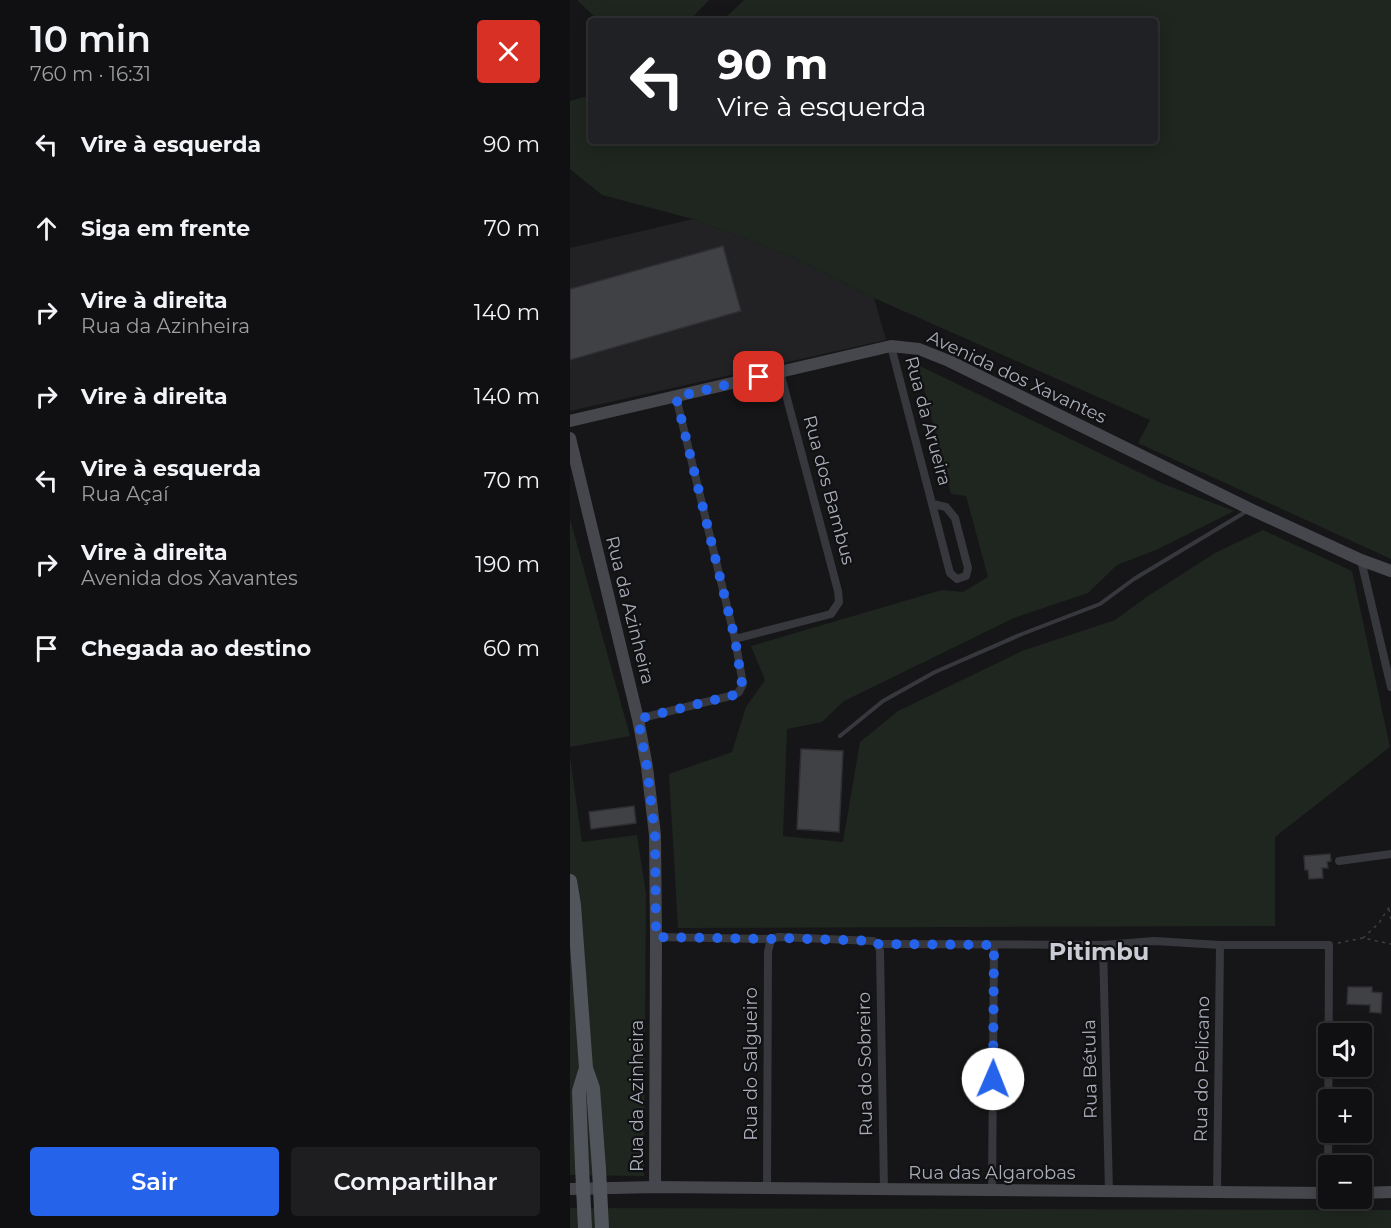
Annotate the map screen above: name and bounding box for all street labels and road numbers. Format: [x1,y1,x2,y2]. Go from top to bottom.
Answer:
street label: Avenida dos Xavantes [924,326,1110,428]
street label: Rua da Arueira [900,354,956,488]
street label: Rua dos Bambus [798,413,860,567]
street label: Rua da Azinheira [601,534,659,686]
street label: Rua do Salgueiro [740,987,762,1141]
street label: Rua do Sobreiro [853,992,877,1136]
street label: Rua do Pelicano [1190,996,1214,1142]
street label: Rua Bétula [1078,1019,1102,1119]
street label: Rua da Azinheira [626,1020,648,1172]
street label: Rua das Algarobas [908,1162,1076,1184]

